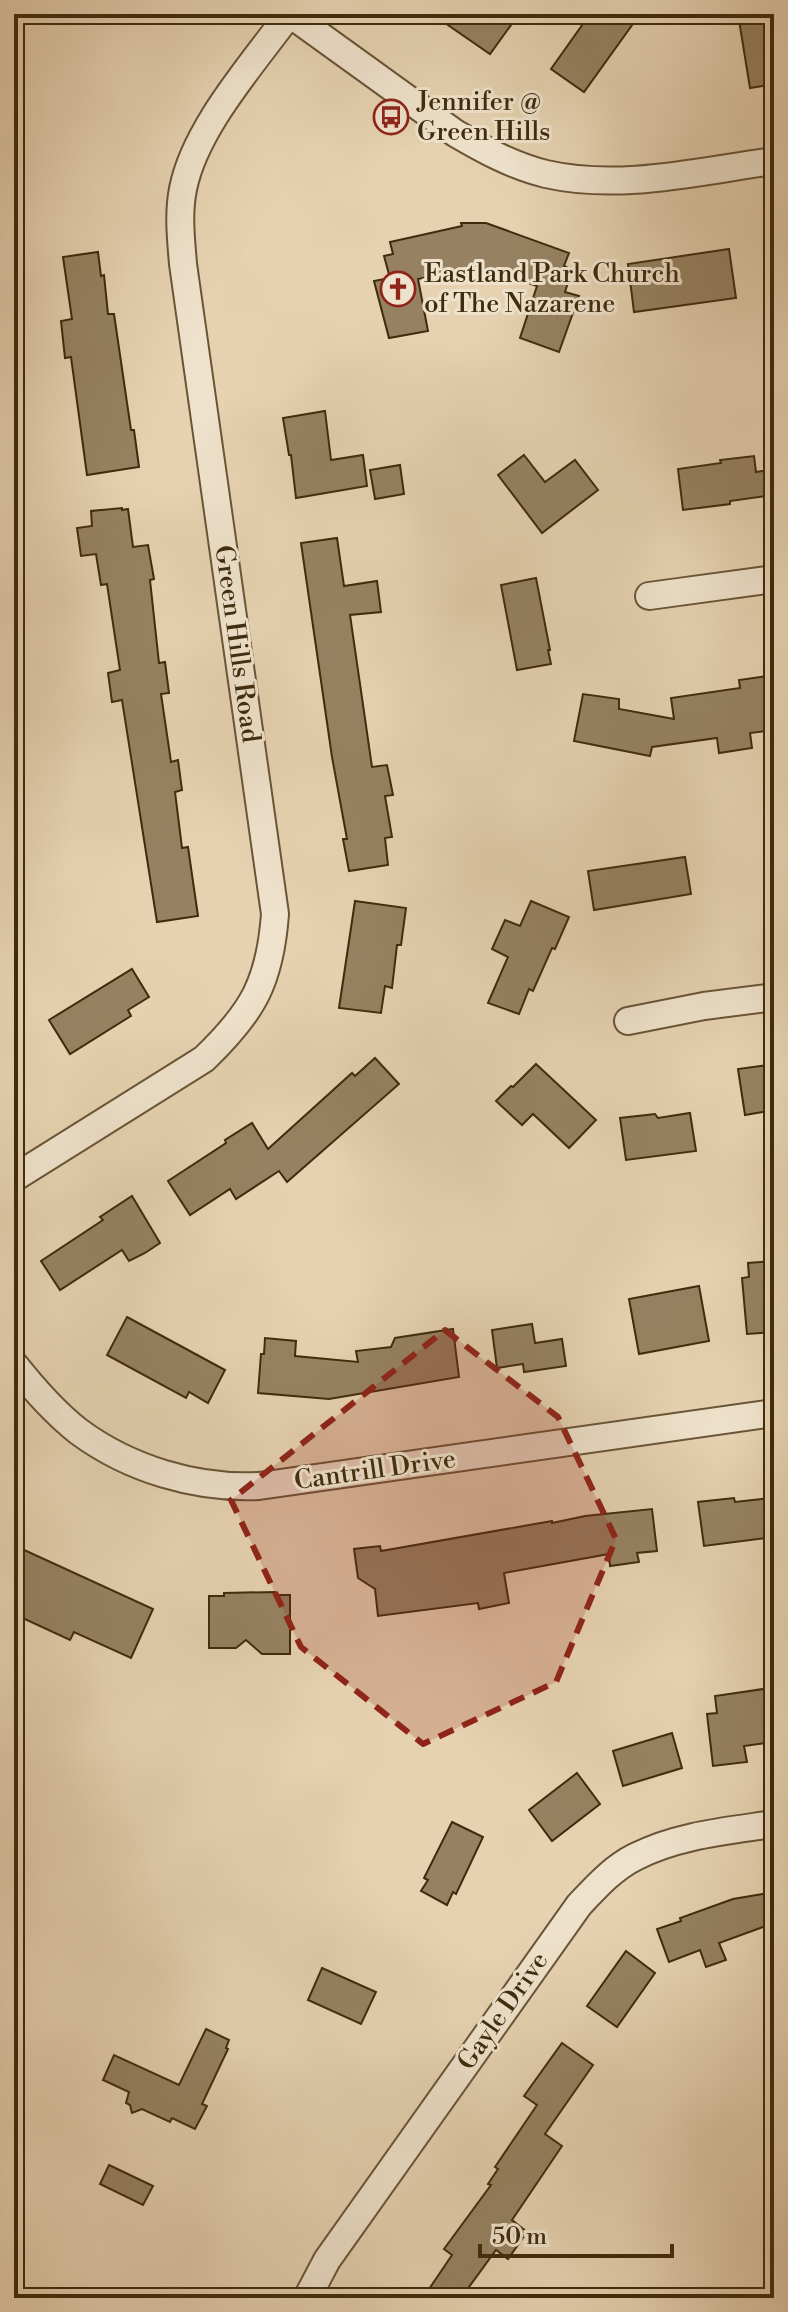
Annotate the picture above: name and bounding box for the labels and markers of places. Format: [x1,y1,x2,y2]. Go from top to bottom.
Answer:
place label: Jennifer @ Green Hills [416,86,550,148]
bus stop icon: Jennifer @ Green Hills [372,98,410,136]
place label: Eastland Park Church of The Nazarene [424,258,680,320]
church icon: Eastland Park Church of The Nazarene [379,270,417,308]

